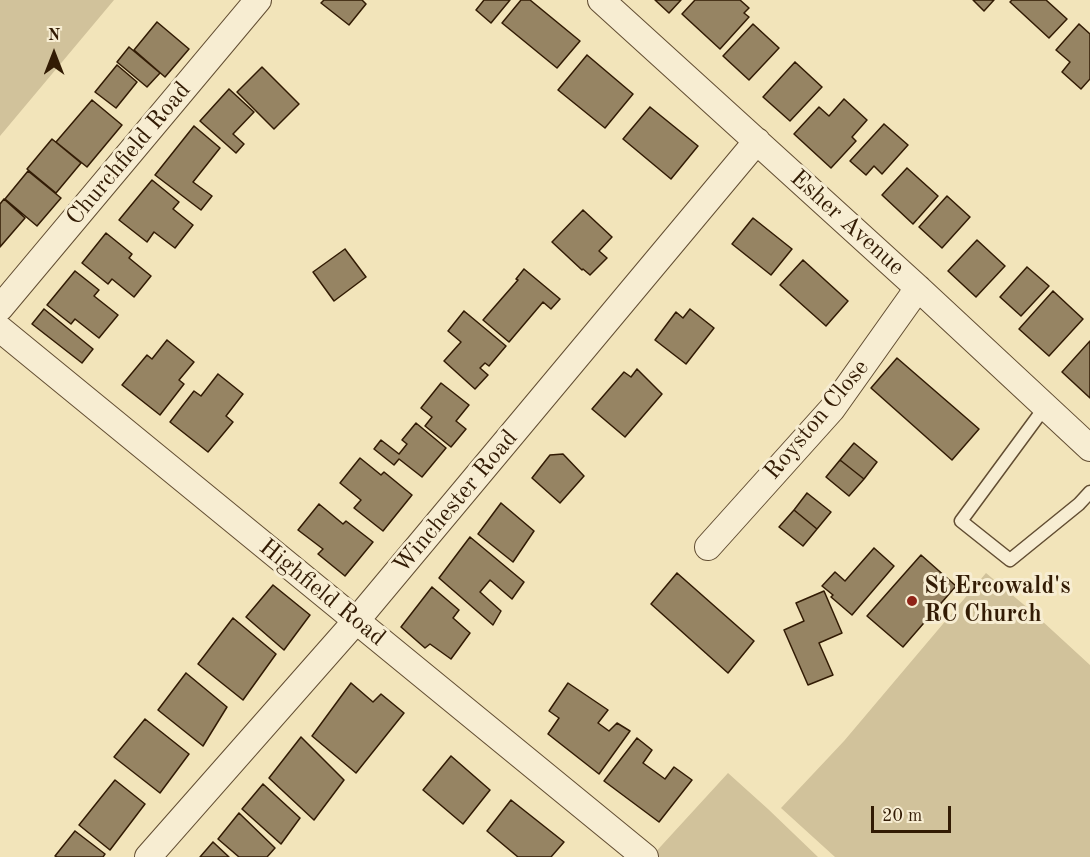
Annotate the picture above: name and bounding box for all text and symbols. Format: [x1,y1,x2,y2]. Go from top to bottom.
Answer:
north arrow [24,24,84,84]
text: N [48,28,60,44]
street label: Churchfield Road [61,76,197,232]
street label: Esher Avenue [784,164,910,282]
street label: Royston Close [758,354,876,486]
street label: Winchester Road [388,424,524,580]
street label: Highfield Road [253,533,391,653]
place label: St Ercowald's RC Church [924,573,1070,629]
marker: St Ercowald's RC Church [905,594,919,608]
scale bar [874,794,954,832]
text: 20 m [882,807,922,825]

